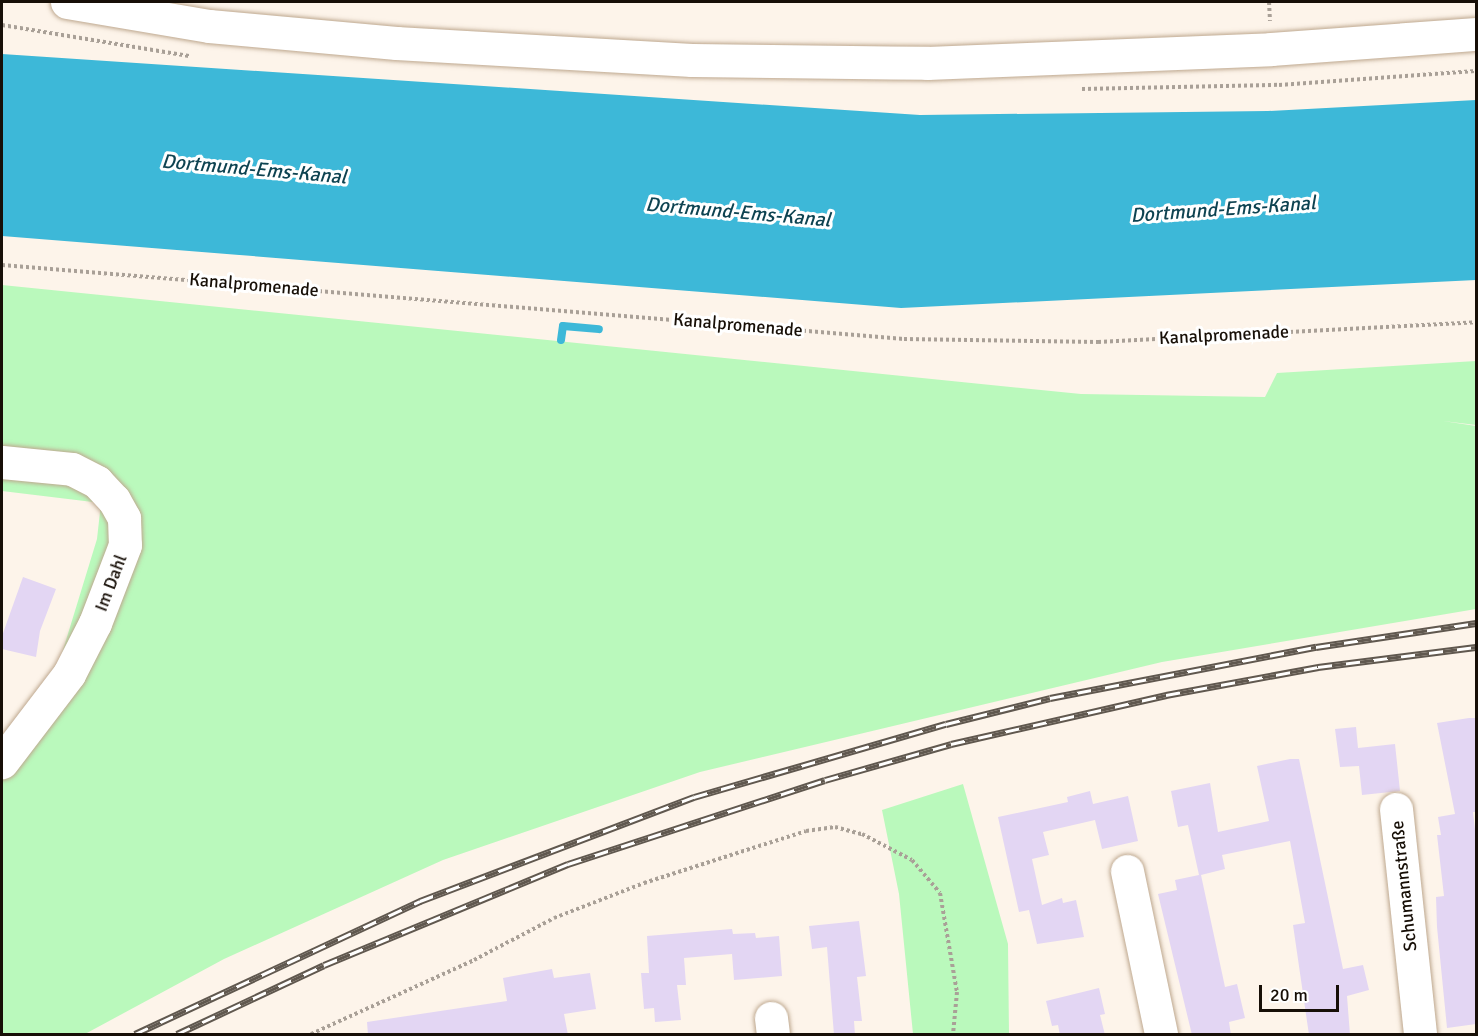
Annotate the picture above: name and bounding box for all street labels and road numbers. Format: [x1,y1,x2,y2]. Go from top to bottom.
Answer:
street label: Kanalpromenade [188,269,320,301]
street label: Kanalpromenade [672,309,804,341]
street label: Kanalpromenade [1159,321,1289,349]
street label: Im Dahl [90,551,132,615]
street label: Schumannstraße [1386,820,1422,952]

